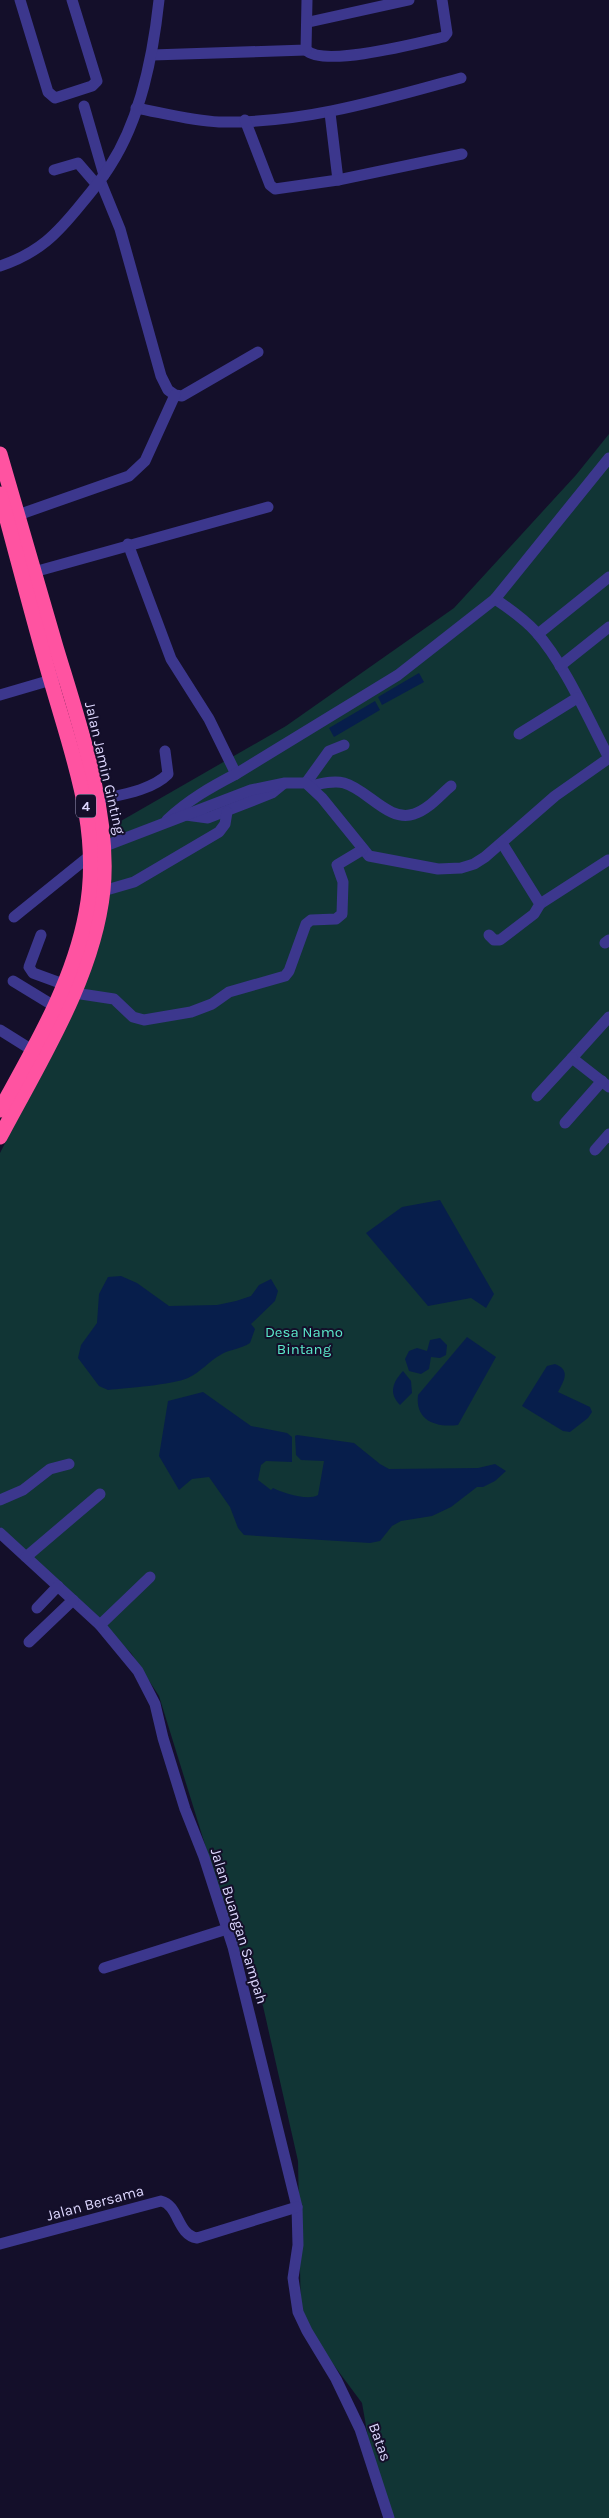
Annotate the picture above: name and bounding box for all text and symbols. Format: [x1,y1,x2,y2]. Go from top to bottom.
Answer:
street label: Jalan Jamin Ginting [81,700,129,837]
road number: 4 [76,794,96,818]
park label: Desa Namo Bintang [265,1323,343,1358]
street label: Jalan Buangan Sampah [207,1846,271,2006]
street label: Jalan Bersama [44,2181,146,2225]
street label: Batas [365,2420,395,2464]

